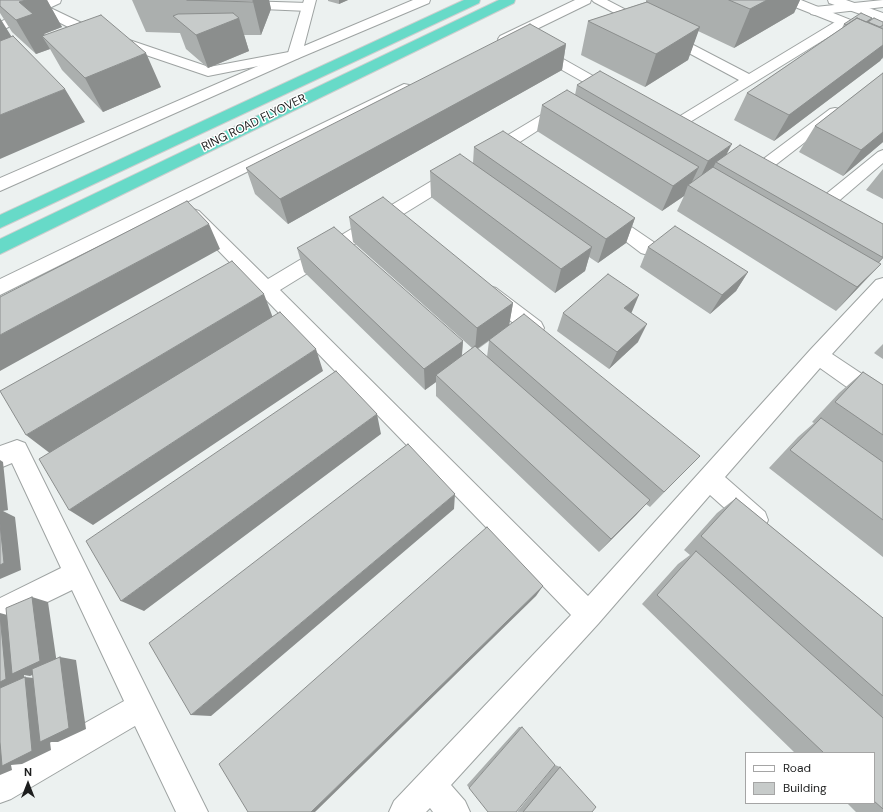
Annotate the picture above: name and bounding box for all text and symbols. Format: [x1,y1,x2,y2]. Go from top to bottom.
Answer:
street label: RING ROAD FLYOVER [199,91,309,155]
legend [745,752,875,804]
text: Road [783,760,811,776]
north arrow [8,764,48,804]
text: N [24,765,32,779]
text: Building [783,780,827,796]

